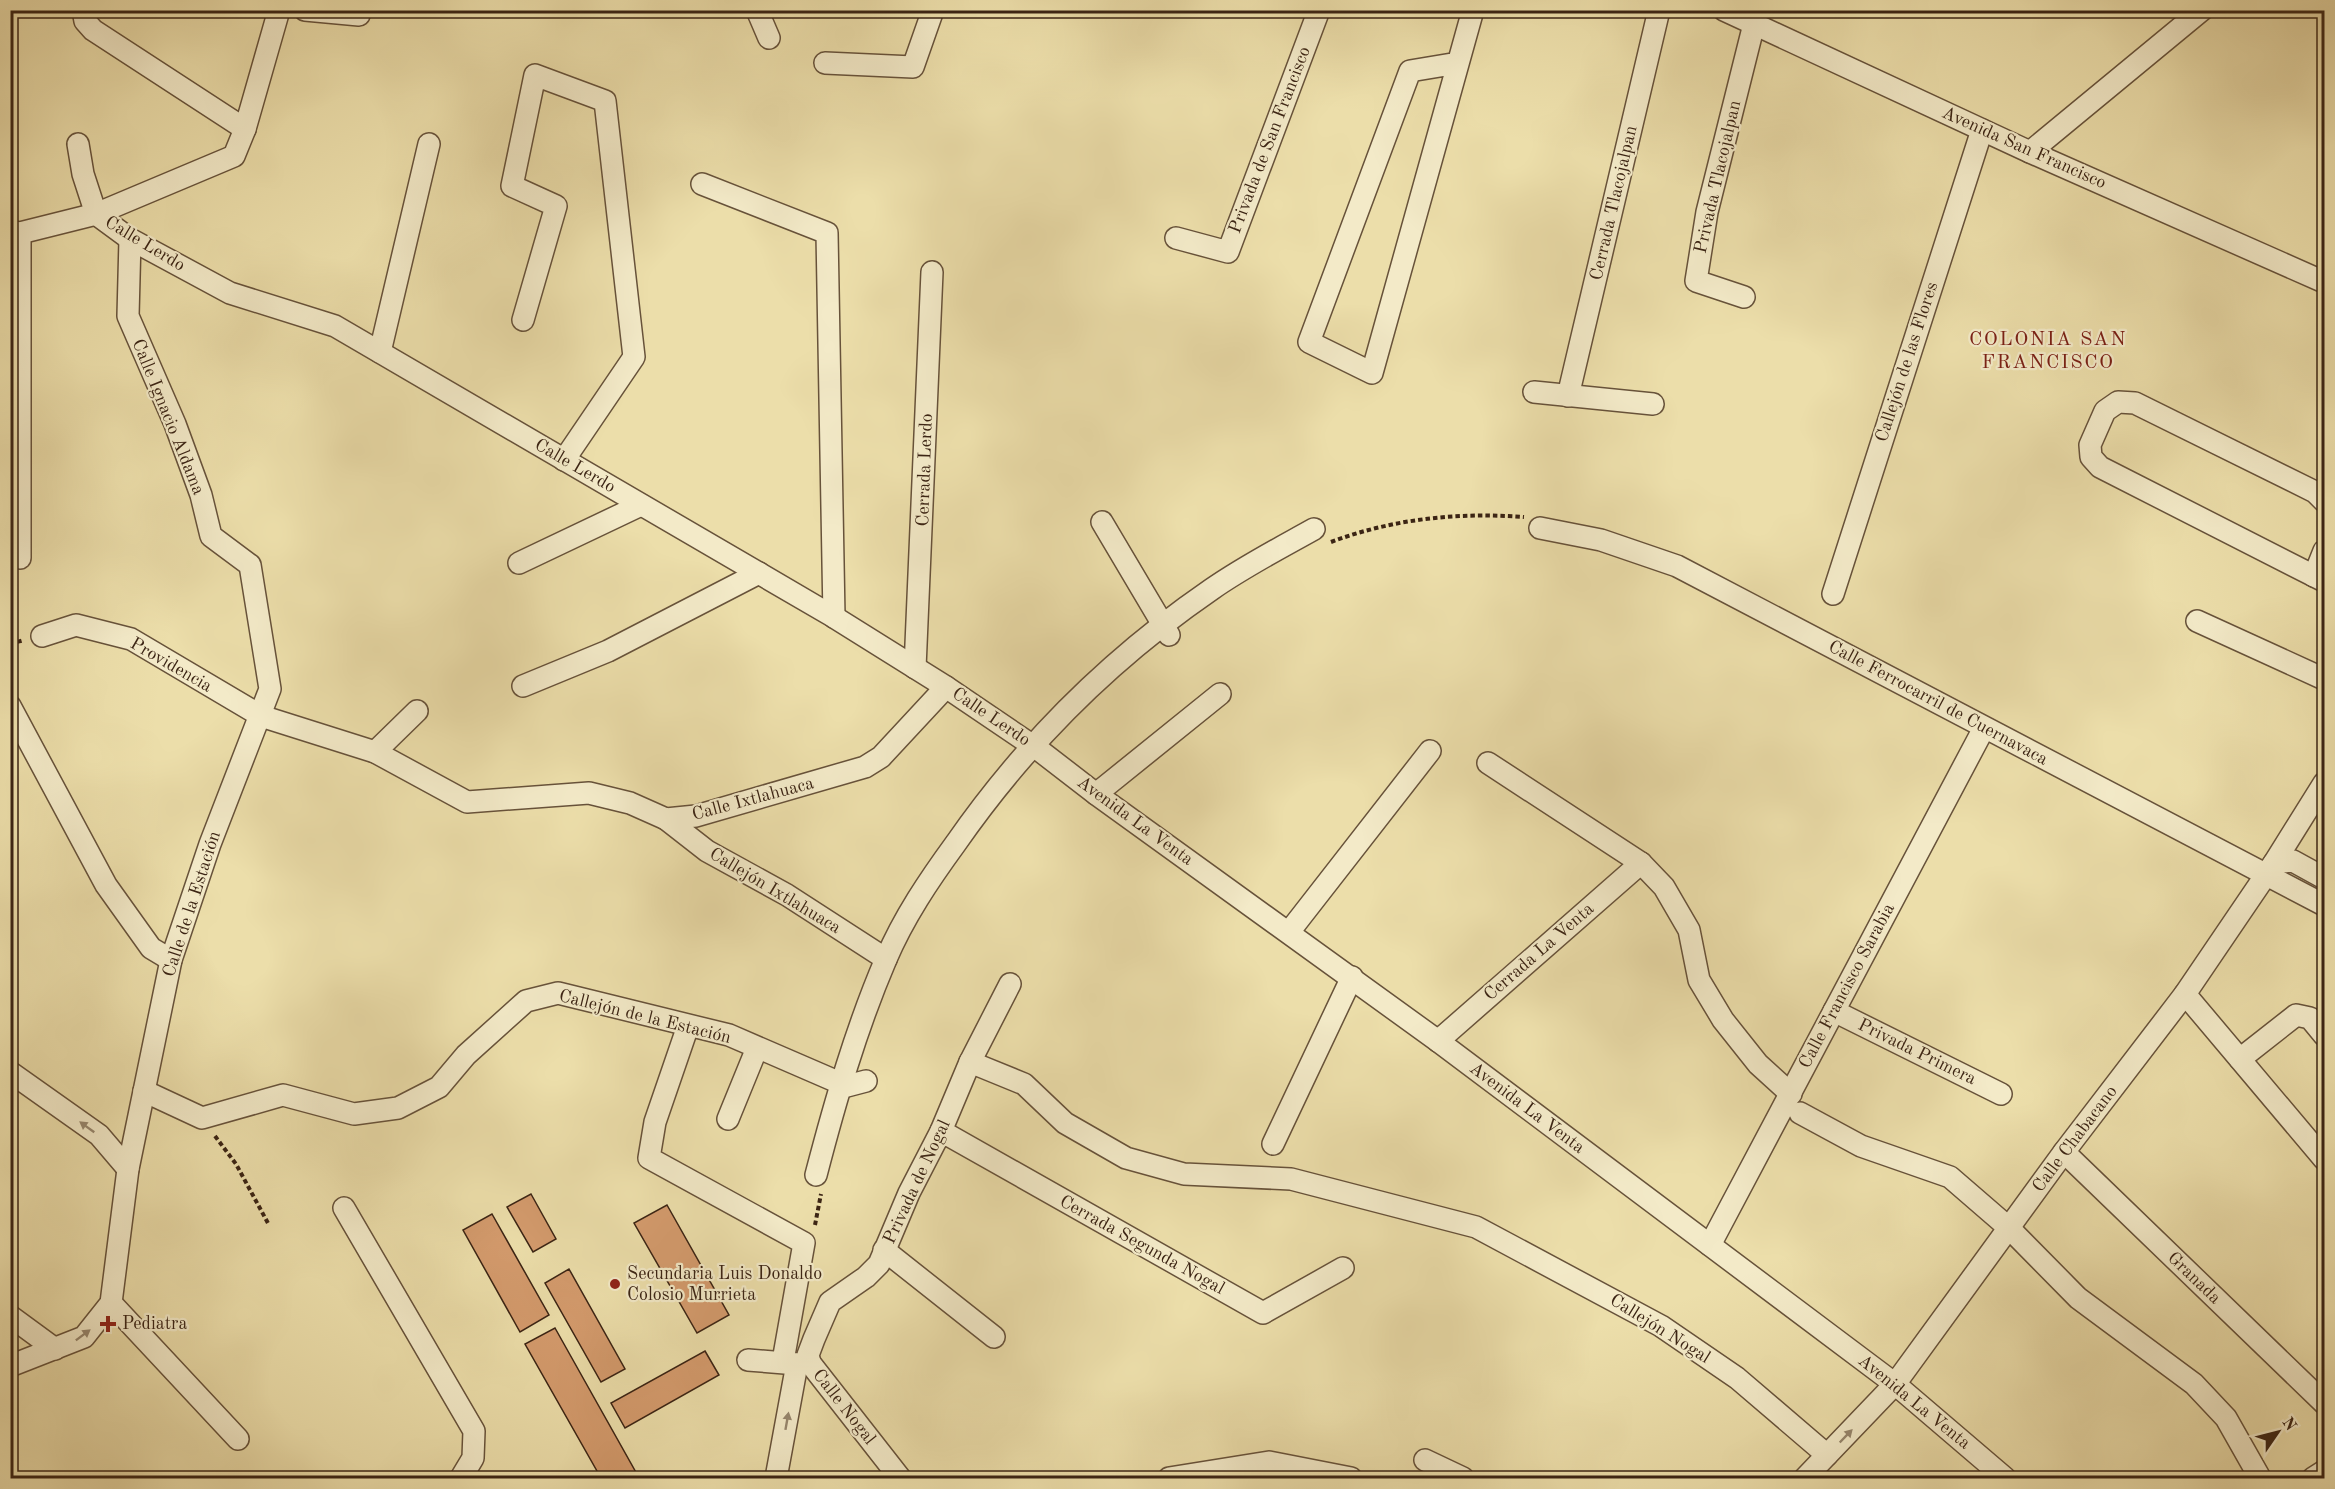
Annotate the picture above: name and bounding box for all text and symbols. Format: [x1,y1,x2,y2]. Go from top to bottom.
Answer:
street label: Privada de San Francisco [1226,44,1314,236]
street label: Privada Tlacojalpan [1692,98,1744,255]
street label: Avenida San Francisco [1939,104,2109,192]
street label: Cerrada Tlacojalpan [1587,124,1641,282]
street label: Calle Lerdo [102,213,188,275]
street label: Callejón de las Flores [1873,280,1941,444]
district label: COLONIA SAN FRANCISCO [1969,330,2127,373]
street label: Calle Ignacio Aldama [129,337,208,498]
street label: Cerrada Lerdo [914,413,936,527]
street label: Calle Lerdo [532,436,619,496]
street label: Providencia [127,634,215,696]
street label: Calle Ferrocarril de Cuernavaca [1825,637,2051,769]
street label: Calle Lerdo [949,684,1033,750]
street label: Avenida La Venta [1074,773,1197,869]
street label: Calle Ixtlahuaca [690,774,816,824]
street label: Calle de la Estación [160,829,224,979]
street label: Callejón Ixtlahuaca [706,845,844,937]
street label: Cerrada La Venta [1481,900,1597,1004]
street label: Calle Francisco Sarabia [1796,901,1898,1071]
street label: Callejón de la Estación [557,987,733,1047]
street label: Privada Primera [1855,1016,1979,1088]
street label: Avenida La Venta [1466,1059,1588,1157]
street label: Calle Chabacano [2029,1082,2121,1196]
street label: Privada de Nogal [880,1117,954,1247]
one-way arrow [79,1121,95,1133]
street label: Cerrada Segunda Nogal [1057,1192,1228,1298]
street label: Granada [2164,1249,2224,1308]
place label: Secundaria Luis Donaldo Colosio Murrieta [627,1265,822,1304]
marker: Secundaria Luis Donaldo Colosio Murrieta [608,1277,622,1291]
street label: Callejón Nogal [1607,1291,1714,1367]
marker: Pediatra [99,1315,117,1333]
place label: Pediatra [122,1315,187,1333]
one-way arrow [75,1329,91,1341]
street label: Avenida La Venta [1854,1351,1974,1453]
street label: Calle Nogal [809,1366,879,1448]
north arrow [2248,1402,2308,1462]
one-way arrow [783,1412,792,1431]
text: N [2279,1415,2299,1435]
one-way arrow [1839,1429,1853,1444]

